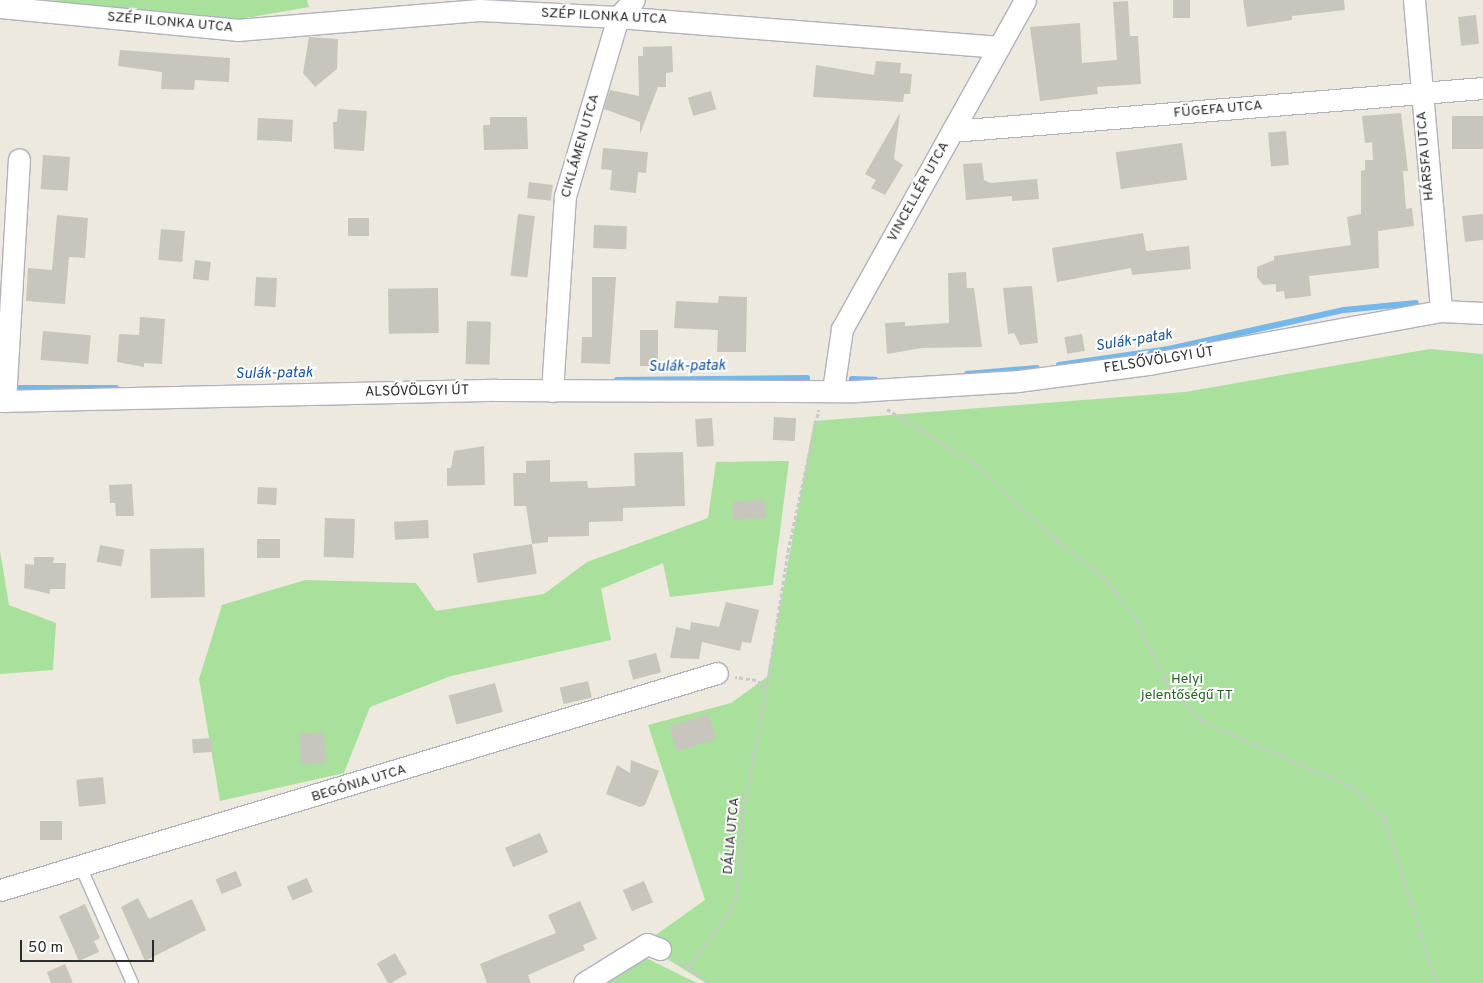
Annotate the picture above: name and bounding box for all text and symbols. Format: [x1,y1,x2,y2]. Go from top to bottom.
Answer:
street label: SZÉP ILONKA UTCA [540,5,668,29]
street label: SZÉP ILONKA UTCA [106,9,234,37]
street label: CIKLÁMEN UTCA [558,92,604,200]
street label: FÜGEFA UTCA [1173,98,1263,122]
street label: HÁRSFA UTCA [1414,110,1438,202]
street label: VINCELLÉR UTCA [884,139,954,245]
water label: Sulák-patak [1094,326,1174,356]
street label: FELSŐVÖLGYI ÚT [1103,344,1215,378]
water label: Sulák-patak [648,357,726,377]
water label: Sulák-patak [235,364,313,384]
street label: ALSÓVÖLGYI ÚT [365,383,469,401]
park label: Helyi jelentőségű TT [1141,672,1233,704]
street label: BEGÓNIA UTCA [309,762,409,806]
street label: DÁLIA UTCA [720,796,744,876]
scale bar [22,930,156,962]
text: 50 m [28,939,63,958]

